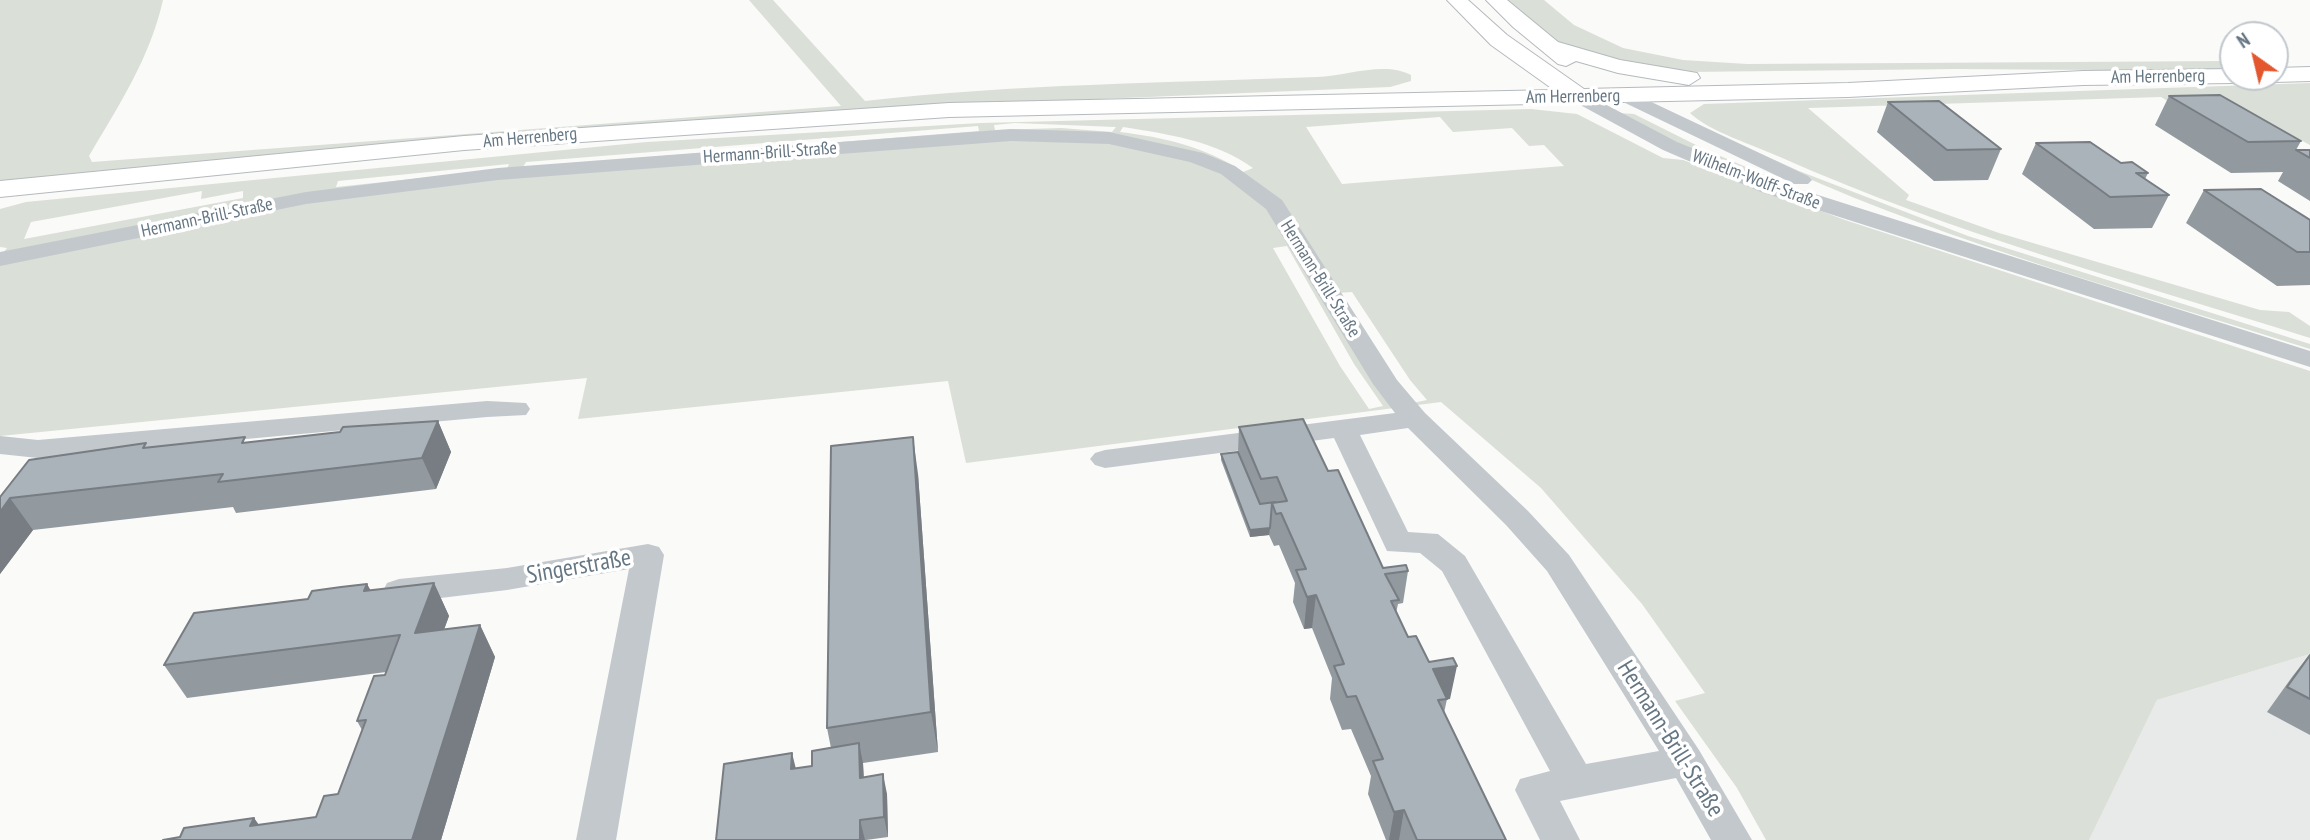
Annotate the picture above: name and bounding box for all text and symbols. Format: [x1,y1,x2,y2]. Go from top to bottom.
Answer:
north arrow [2219,21,2289,91]
text: N [2232,27,2254,53]
street label: Am Herrenberg [2111,65,2205,89]
street label: Am Herrenberg [1526,85,1620,109]
street label: Am Herrenberg [482,123,578,153]
street label: Hermann-Brill-Straße [702,138,838,168]
street label: Wilhelm-Wolff-Straße [1689,146,1823,214]
street label: Hermann-Brill-Straße [139,194,275,242]
street label: Hermann-Brill-Straße [1275,216,1365,342]
street label: Singerstraße [525,544,633,590]
street label: Hermann-Brill-Straße [1610,656,1730,822]

